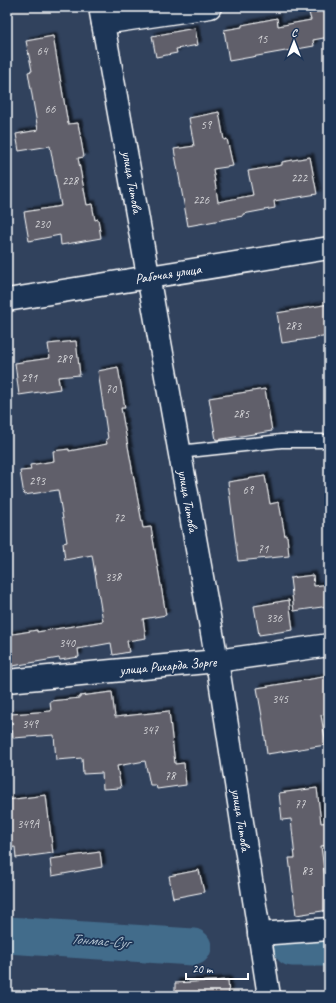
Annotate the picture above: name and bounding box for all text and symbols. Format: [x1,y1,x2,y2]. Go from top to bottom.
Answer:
north arrow [274,22,314,62]
text: С [291,25,298,39]
house number: 15 [257,31,268,47]
house number: 64 [37,43,49,59]
house number: 66 [45,101,56,117]
house number: 59 [201,117,213,133]
street label: улица Титова [118,148,146,216]
house number: 222 [291,170,309,186]
house number: 228 [62,173,80,189]
house number: 226 [193,192,210,208]
house number: 230 [34,216,52,232]
street label: Рабочая улица [134,260,203,288]
house number: 283 [285,318,303,334]
house number: 289 [56,351,74,367]
house number: 291 [21,370,38,386]
house number: 70 [106,381,118,397]
house number: 285 [233,406,250,422]
street label: улица Титова [174,467,202,535]
house number: 293 [29,473,47,489]
house number: 69 [243,482,255,498]
house number: 72 [114,510,126,526]
house number: 71 [258,541,269,557]
house number: 338 [105,569,123,585]
house number: 336 [266,610,283,626]
house number: 340 [59,635,77,651]
street label: улица Рихарда Зорге [118,653,218,679]
house number: 345 [272,691,289,707]
house number: 349 [22,716,40,732]
house number: 347 [142,722,159,738]
house number: 78 [165,768,177,784]
street label: улица Титова [228,786,255,854]
house number: 77 [295,796,306,812]
house number: 349А [17,816,40,832]
house number: 83 [302,863,314,879]
water label: Тонмас-Суг [70,929,134,953]
scale bar [186,955,248,981]
text: 20 m [192,961,214,977]

